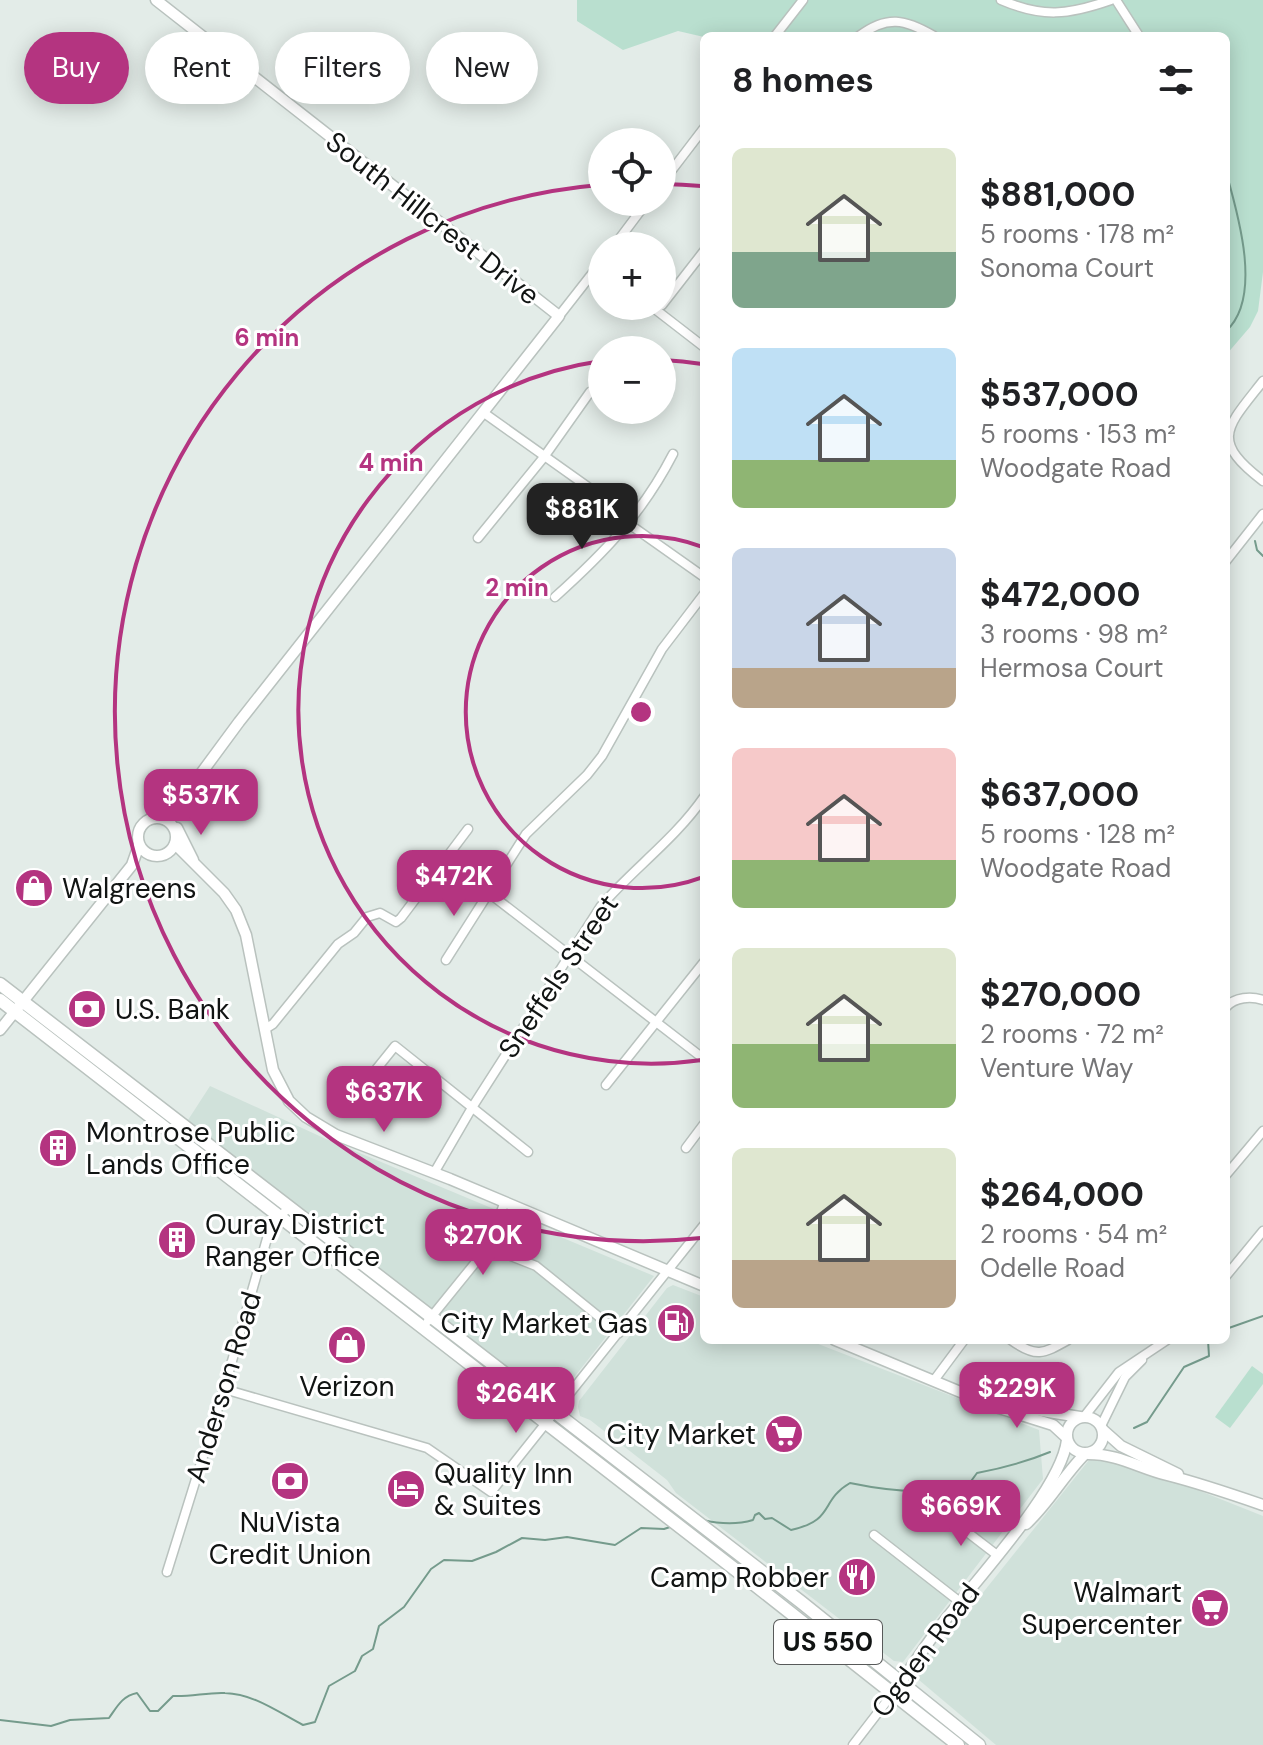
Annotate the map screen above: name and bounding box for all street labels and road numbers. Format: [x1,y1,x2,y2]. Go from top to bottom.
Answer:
street label: South Hillcrest Drive [318,123,547,314]
street label: Sneffels Street [490,887,627,1065]
street label: Anderson Road [177,1287,270,1487]
street label: Ogden Road [863,1576,988,1725]
road number: US 550 [774,1620,882,1664]

